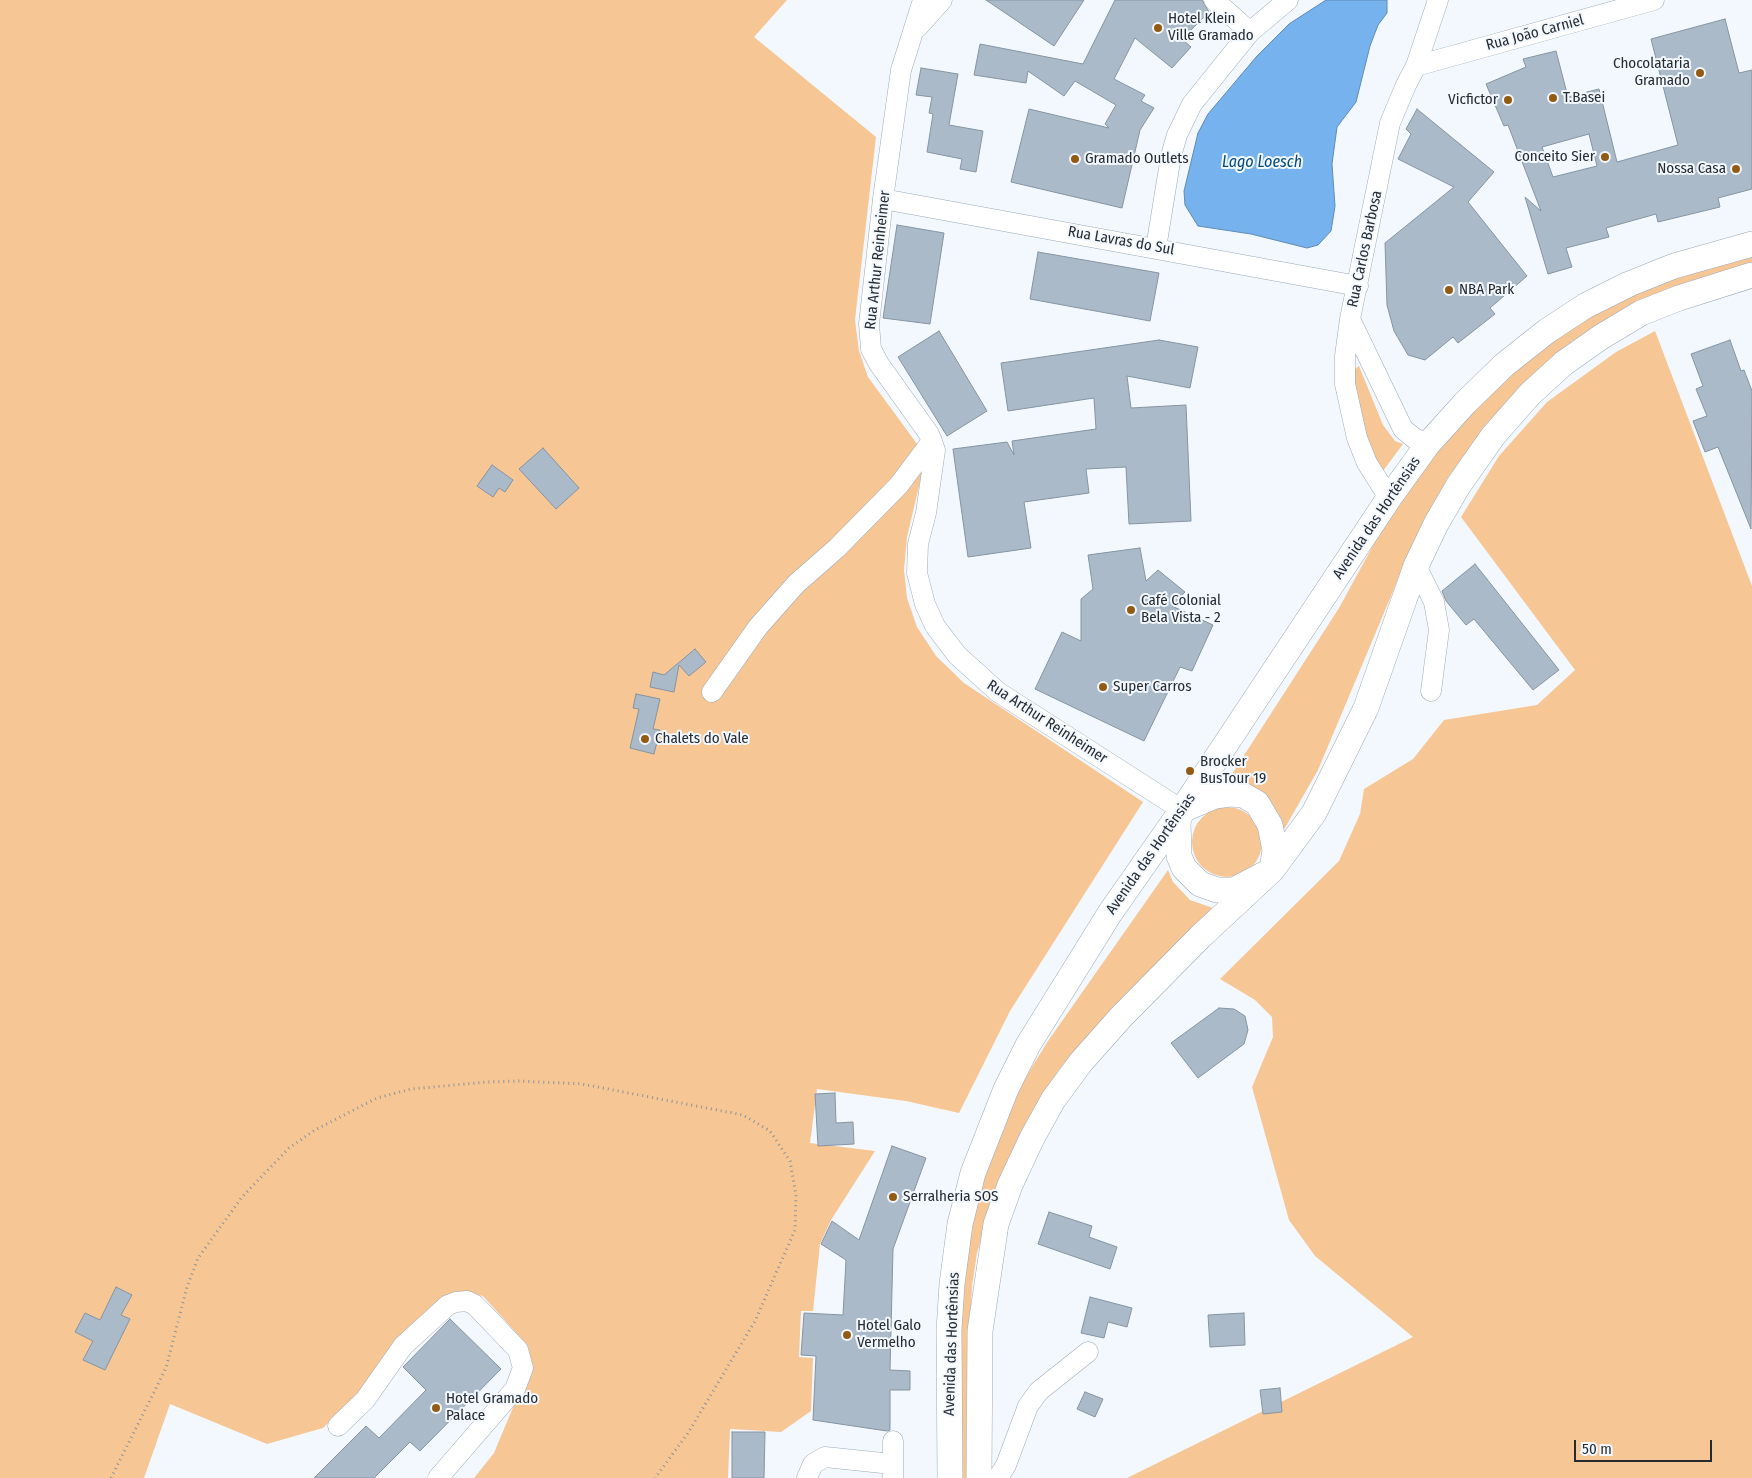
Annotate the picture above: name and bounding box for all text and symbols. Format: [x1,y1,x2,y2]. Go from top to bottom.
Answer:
place label: Hotel Klein Ville Gramado [1168,10,1254,45]
street label: Rua João Carniel [1484,11,1586,55]
marker: Hotel Klein Ville Gramado [1152,22,1164,34]
place label: Chocolataria Gramado [1613,55,1690,90]
marker: Chocolataria Gramado [1694,67,1706,79]
place label: T.Basei [1563,89,1605,107]
place label: Vicfictor [1448,91,1498,109]
marker: T.Basei [1547,92,1559,104]
marker: Vicfictor [1502,94,1514,106]
place label: Conceito Sier [1515,148,1595,166]
place label: Gramado Outlets [1085,150,1189,168]
marker: Conceito Sier [1599,151,1611,163]
marker: Gramado Outlets [1069,153,1081,165]
water label: Lago Loesch [1222,153,1302,173]
place label: Nossa Casa [1657,160,1726,178]
marker: Nossa Casa [1730,163,1742,175]
street label: Rua Carlos Barbosa [1344,189,1386,309]
street label: Rua Arthur Reinheimer [862,190,894,330]
street label: Rua Lavras do Sul [1066,223,1176,259]
place label: NBA Park [1459,281,1514,299]
marker: NBA Park [1443,284,1455,296]
street label: Avenida das Hortênsias [1329,453,1425,583]
place label: Café Colonial Bela Vista - 2 [1141,592,1221,627]
marker: Café Colonial Bela Vista - 2 [1125,604,1137,616]
street label: Rua Arthur Reinheimer [983,676,1111,768]
place label: Super Carros [1113,678,1192,696]
marker: Super Carros [1097,681,1109,693]
place label: Chalets do Vale [655,730,749,748]
marker: Chalets do Vale [639,733,651,745]
place label: Brocker BusTour 19 [1200,753,1266,788]
marker: Brocker BusTour 19 [1184,765,1196,777]
street label: Avenida das Hortênsias [1102,790,1200,918]
place label: Serralheria SOS [903,1188,999,1206]
marker: Serralheria SOS [887,1191,899,1203]
street label: Avenida das Hortênsias [940,1272,964,1416]
place label: Hotel Galo Vermelho [857,1317,921,1352]
marker: Hotel Galo Vermelho [841,1329,853,1341]
place label: Hotel Gramado Palace [446,1390,538,1425]
marker: Hotel Gramado Palace [430,1402,442,1414]
scale bar [1577,1430,1714,1462]
text: 50 m [1582,1440,1612,1458]

